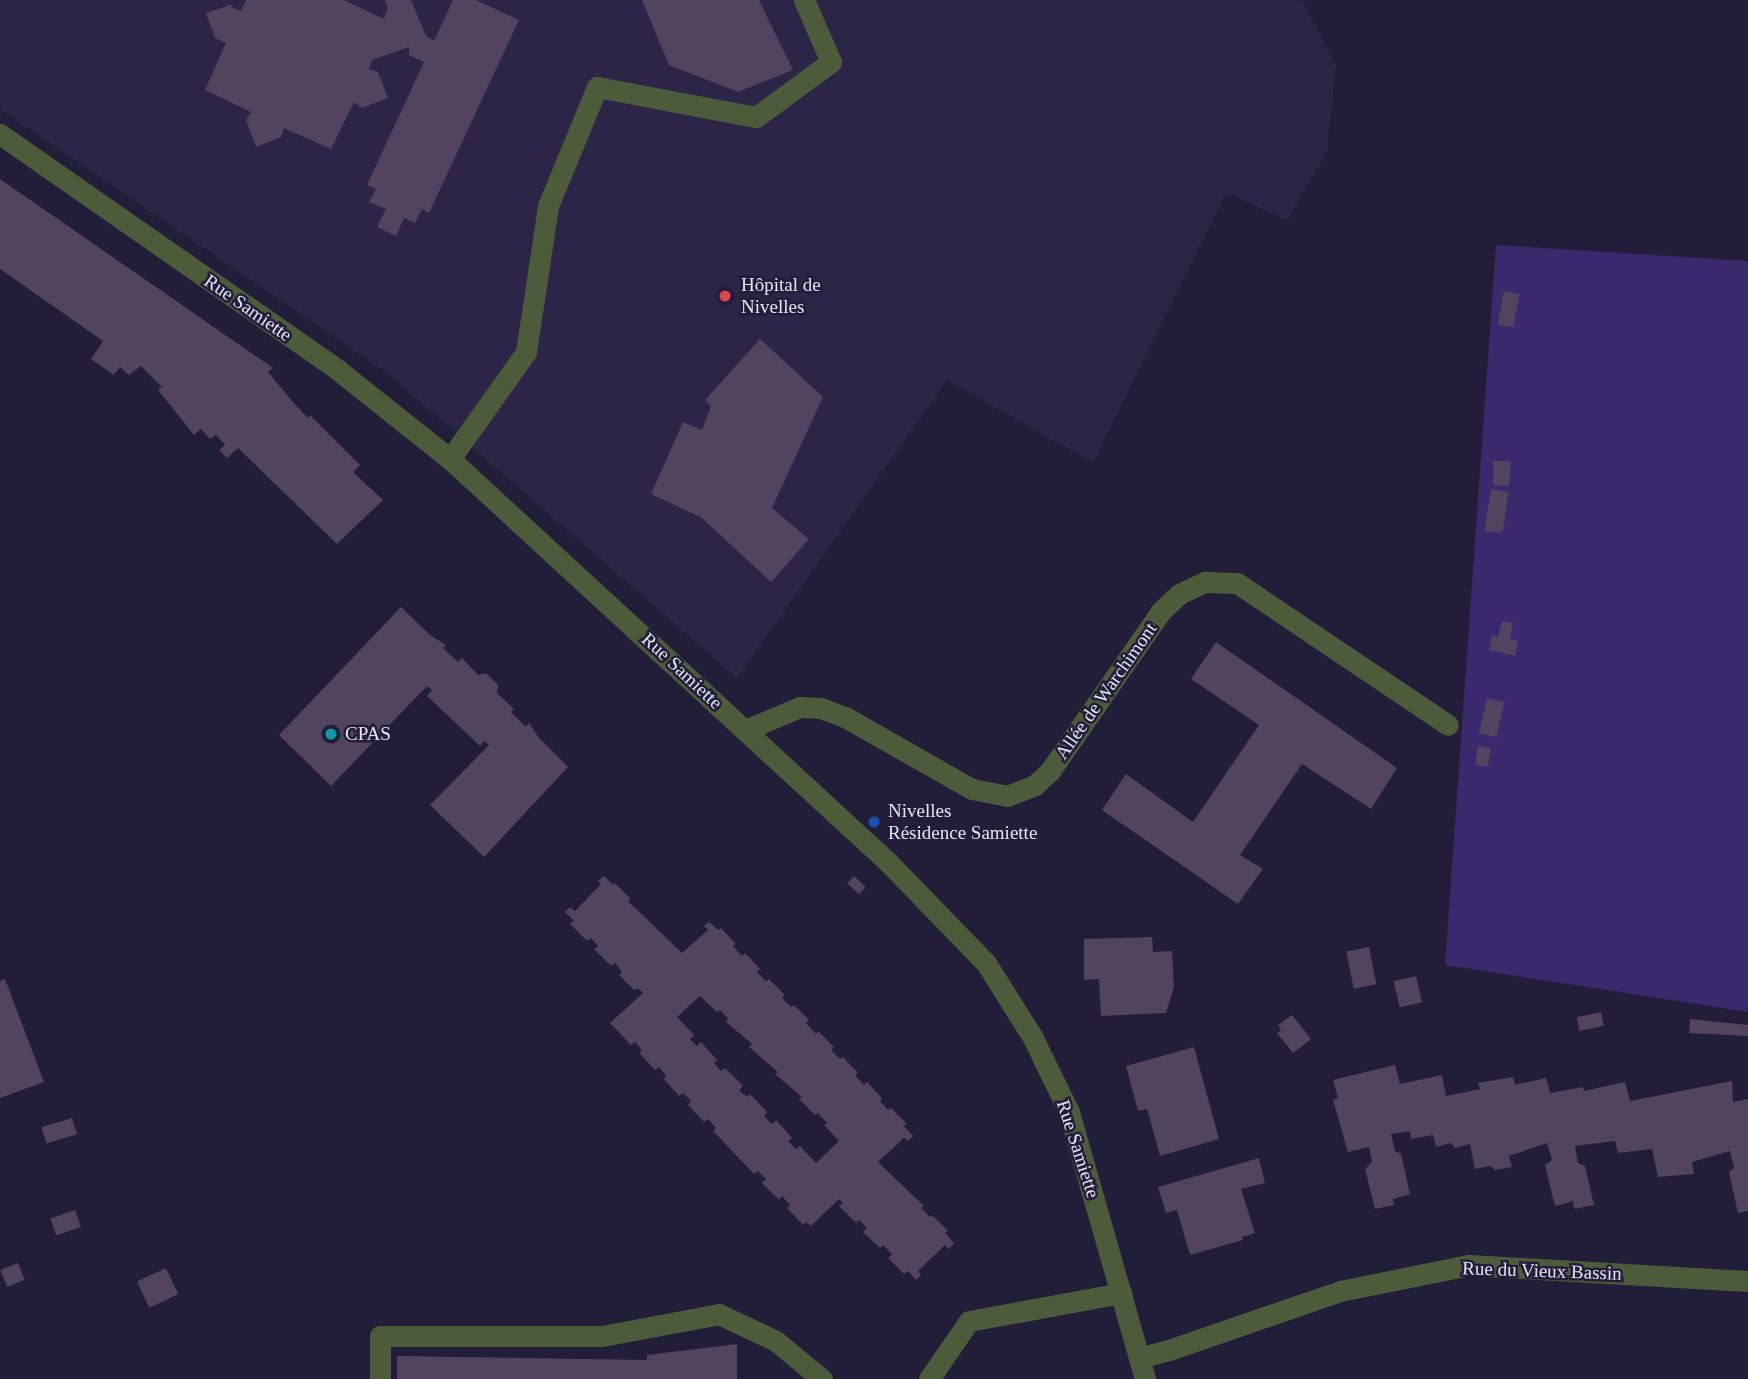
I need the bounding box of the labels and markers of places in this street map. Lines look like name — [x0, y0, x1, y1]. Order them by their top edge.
place label: Hôpital de Nivelles — [741, 274, 821, 318]
marker: Hôpital de Nivelles — [715, 286, 735, 306]
place label: CPAS — [345, 723, 391, 745]
marker: CPAS — [323, 726, 339, 742]
place label: Nivelles Résidence Samiette — [888, 800, 1037, 844]
marker: Nivelles Résidence Samiette — [866, 814, 882, 830]

